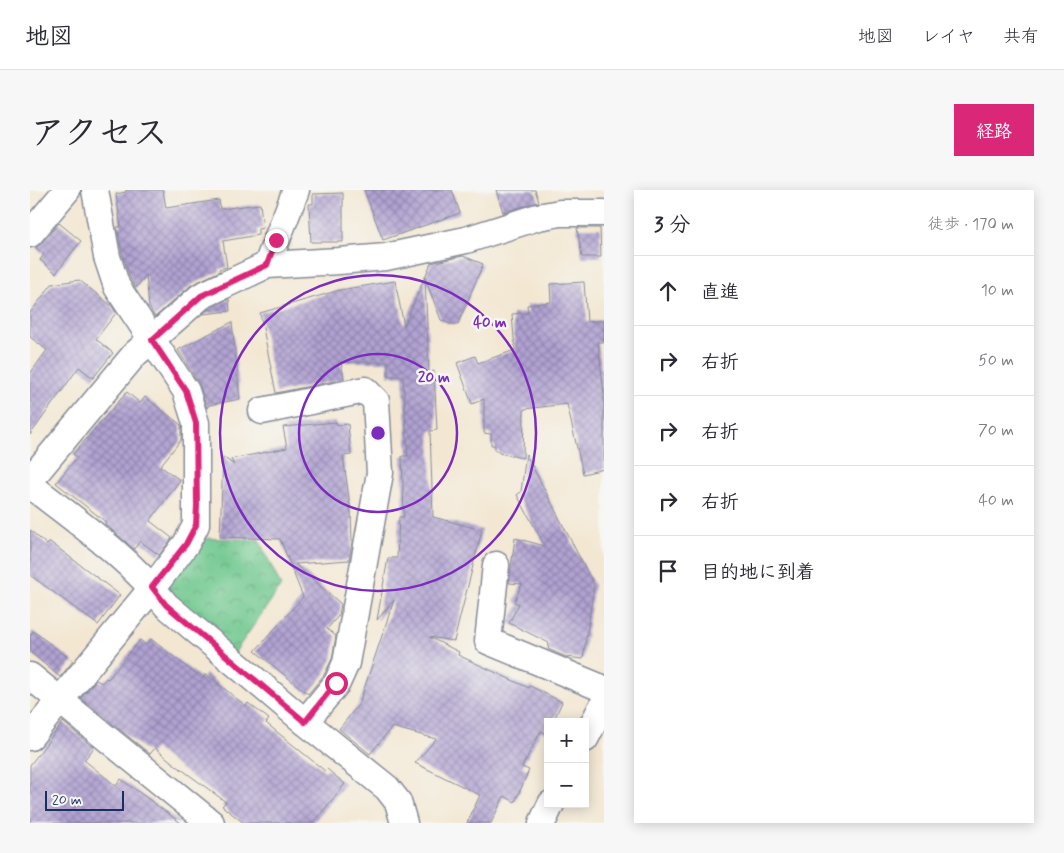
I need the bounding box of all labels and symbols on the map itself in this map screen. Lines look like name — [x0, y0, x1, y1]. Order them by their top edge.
route end — [265, 229, 288, 252]
text: 40 m — [473, 313, 507, 333]
text: 20 m — [418, 368, 450, 388]
centre of rings — [369, 424, 387, 442]
route start — [325, 672, 348, 695]
scale bar — [45, 788, 124, 811]

